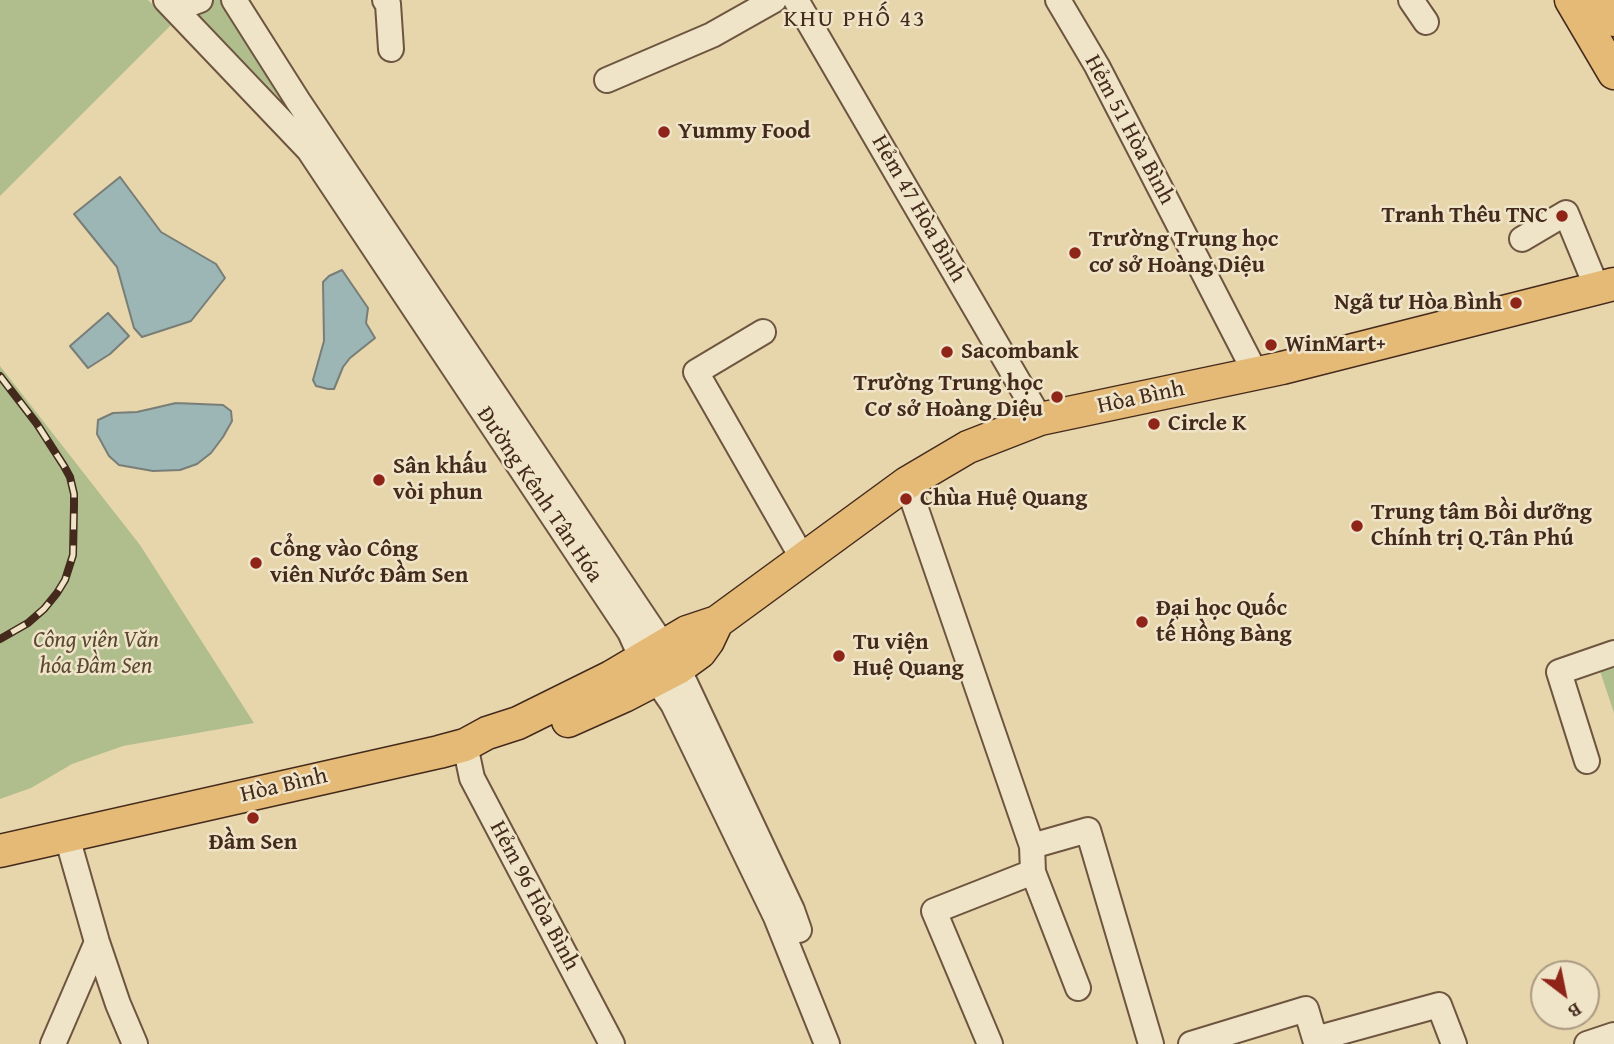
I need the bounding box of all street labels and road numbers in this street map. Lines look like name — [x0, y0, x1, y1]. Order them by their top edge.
street label: Hẻm 51 Hòa Bình — [1078, 51, 1180, 209]
street label: Hẻm 47 Hòa Bình — [865, 130, 971, 288]
street label: Hòa Bình — [1095, 375, 1187, 421]
street label: Đường Kênh Tân Hóa — [470, 402, 608, 588]
street label: Hòa Bình — [238, 763, 330, 809]
street label: Hẻm 96 Hòa Bình — [483, 817, 585, 975]

